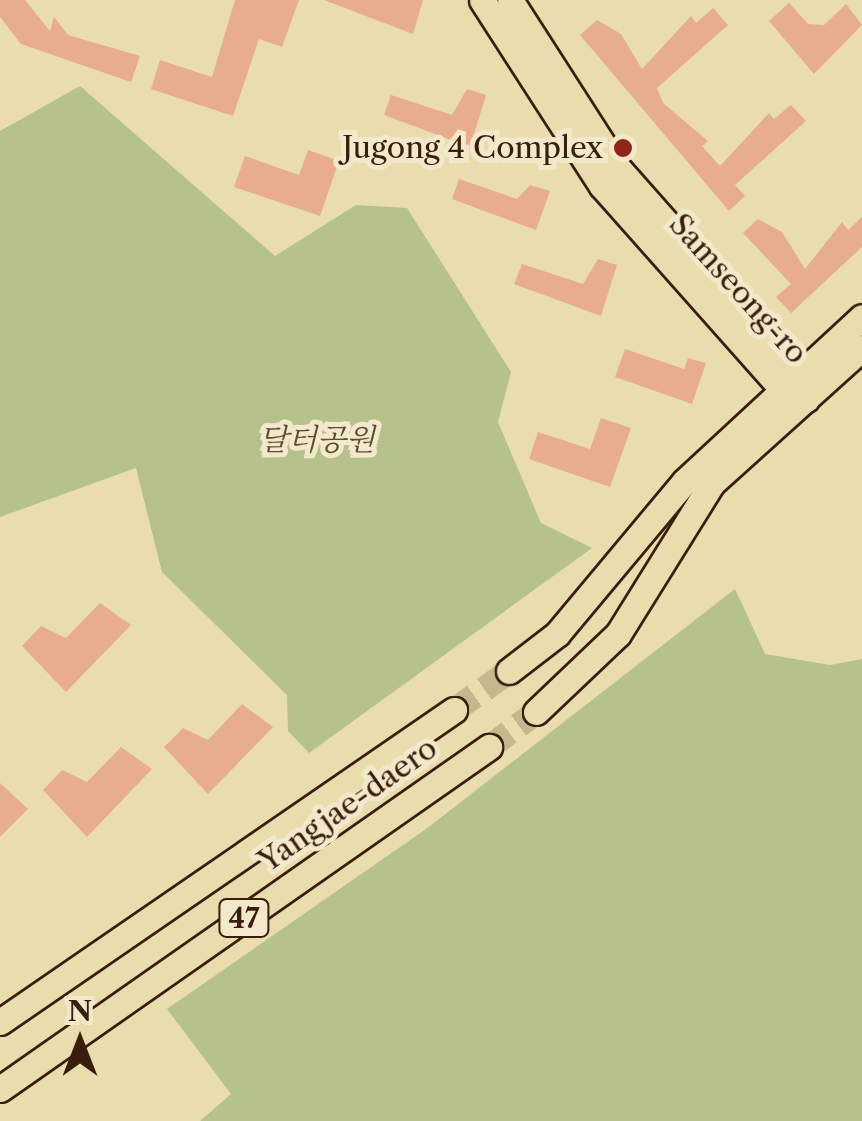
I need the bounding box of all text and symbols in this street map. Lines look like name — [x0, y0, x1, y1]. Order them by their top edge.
place label: Jugong 4 Complex — [342, 130, 603, 166]
marker: Jugong 4 Complex — [612, 137, 634, 159]
street label: Samseong-ro — [661, 207, 815, 371]
park label: 달터공원 — [259, 422, 375, 458]
street label: Yangjae-daero — [252, 730, 444, 880]
road number: 47 — [216, 895, 272, 941]
north arrow — [30, 991, 130, 1091]
text: N — [68, 994, 92, 1028]

